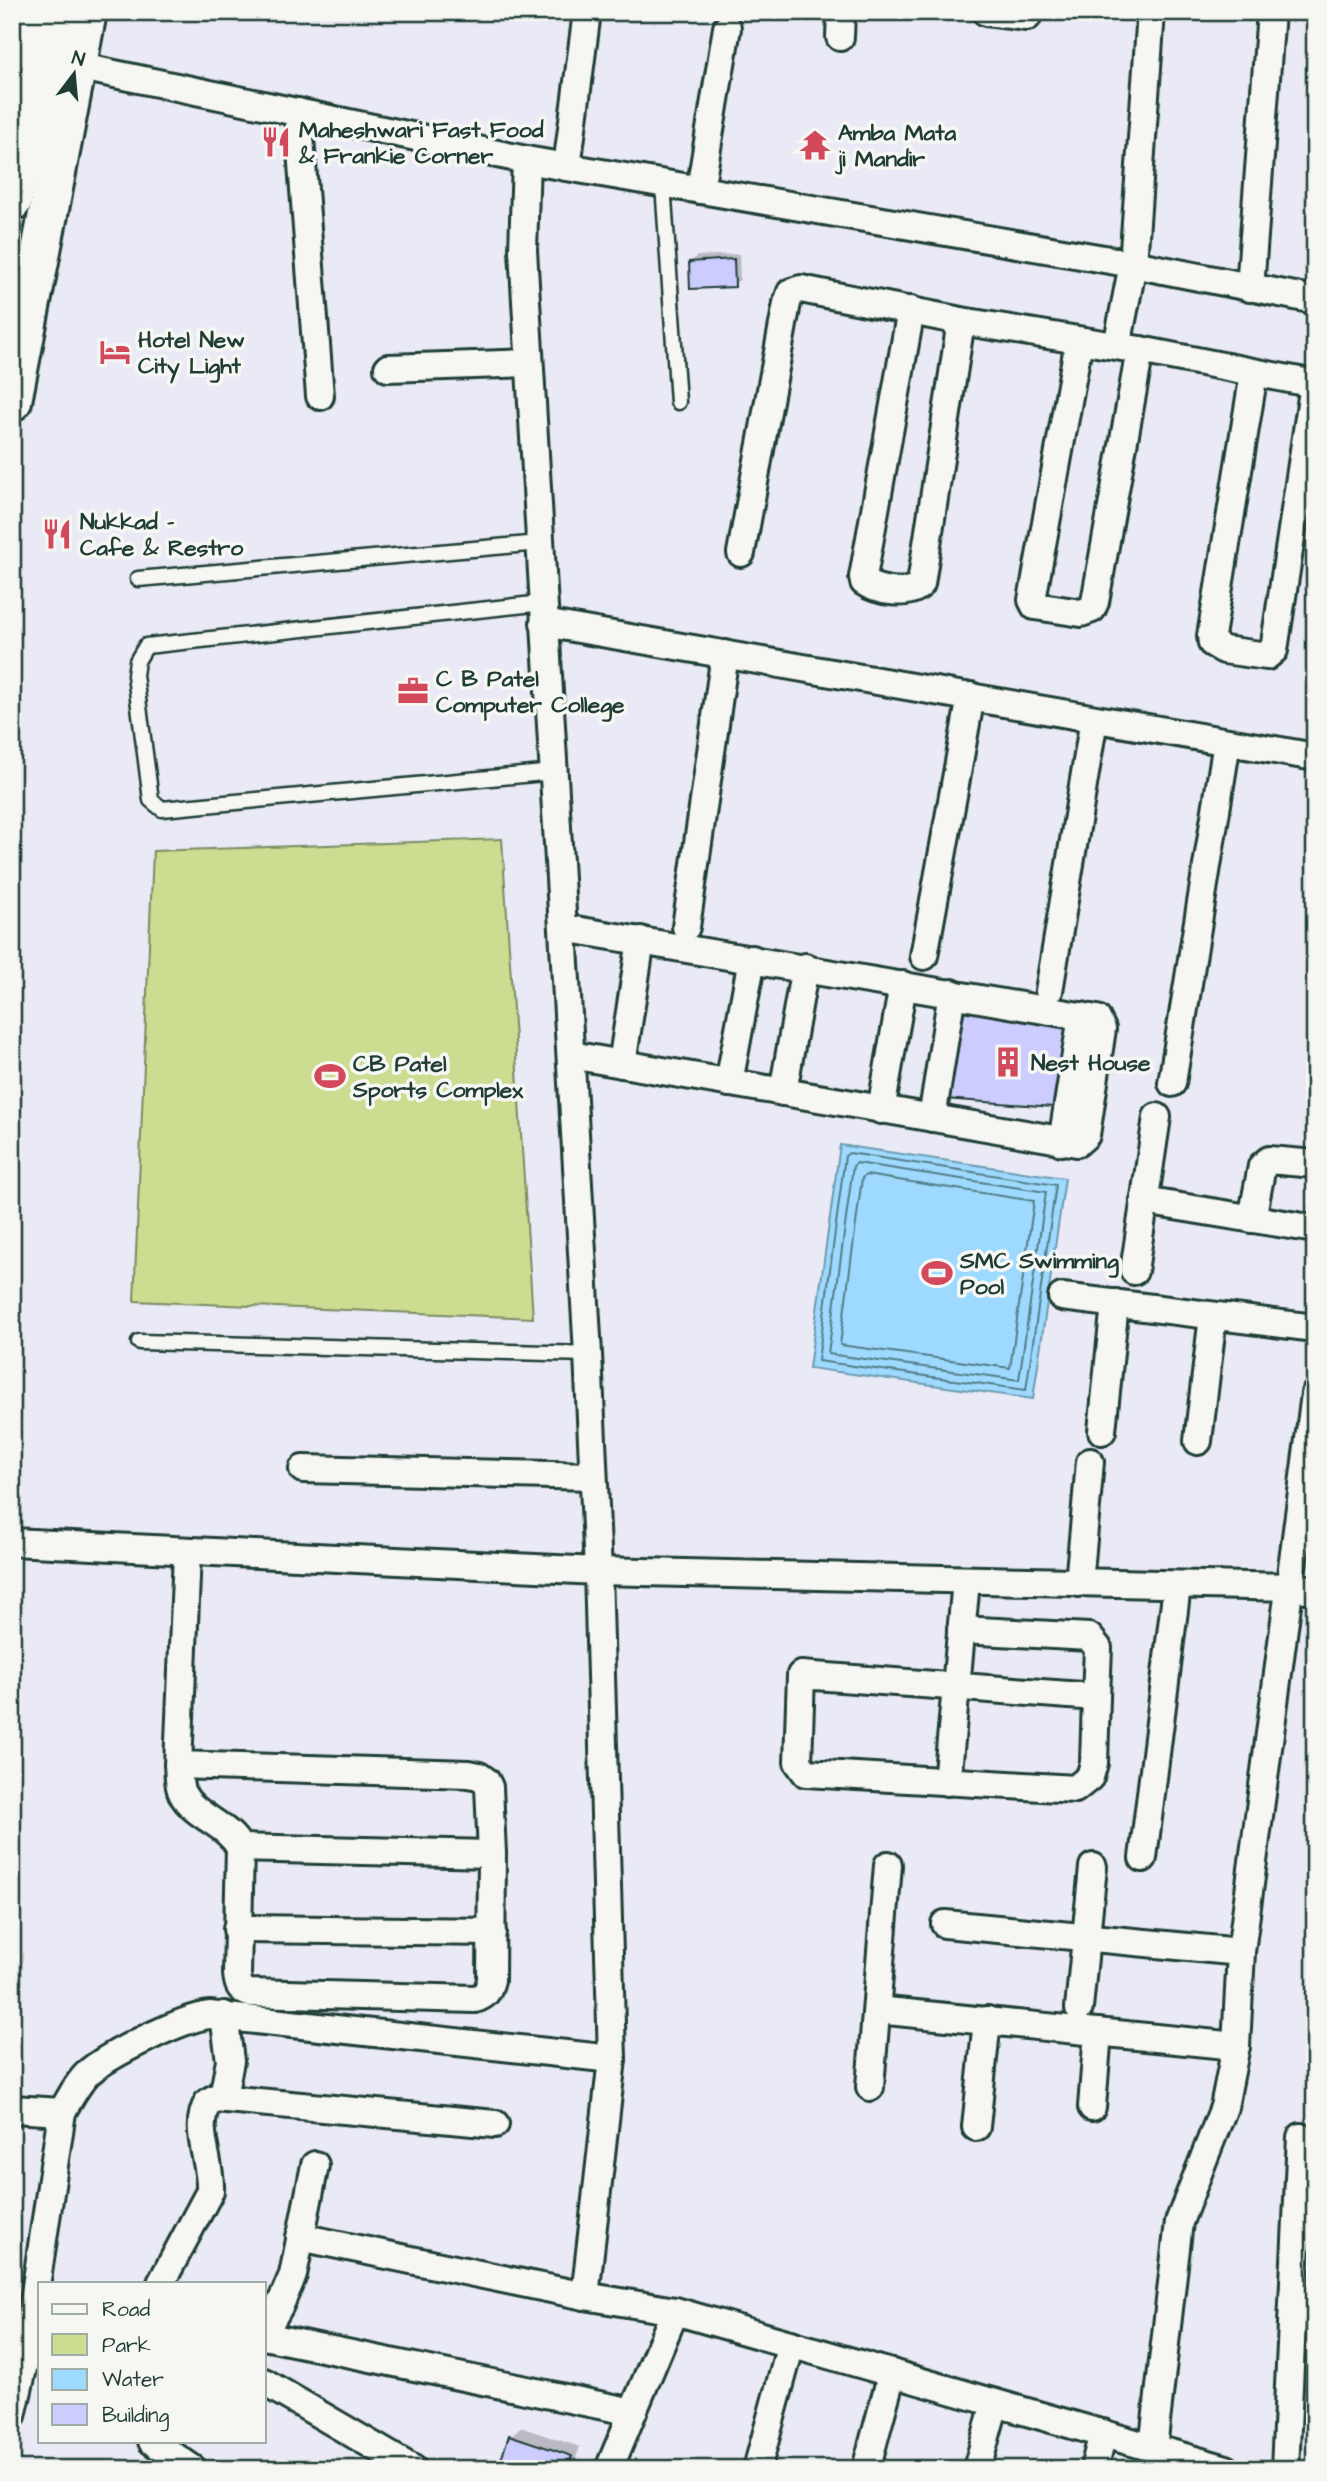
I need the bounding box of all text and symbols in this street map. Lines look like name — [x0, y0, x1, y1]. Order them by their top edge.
north arrow — [38, 38, 108, 108]
text: N — [69, 44, 88, 74]
place label: Maheshwari Fast Food & Frankie Corner — [298, 114, 544, 172]
place label: Amba Mata ji Mandir — [835, 117, 956, 175]
restaurant icon: Maheshwari Fast Food & Frankie Corner — [259, 125, 293, 159]
temple icon: Amba Mata ji Mandir — [798, 128, 832, 162]
place label: Hotel New City Light — [138, 324, 245, 384]
hotel icon: Hotel New City Light — [98, 335, 132, 369]
place label: Nukkad - Cafe & Restro — [80, 506, 243, 564]
restaurant icon: Nukkad - Cafe & Restro — [40, 517, 74, 551]
place label: C B Patel Computer College — [436, 663, 625, 722]
office icon: C B Patel Computer College — [396, 674, 430, 708]
building icon: Nest House — [991, 1045, 1025, 1079]
place label: Nest House — [1031, 1047, 1151, 1079]
place label: CB Patel Sports Complex — [352, 1048, 524, 1106]
sports icon: CB Patel Sports Complex — [313, 1059, 347, 1093]
place label: SMC Swimming Pool — [959, 1245, 1119, 1303]
sports icon: SMC Swimming Pool — [920, 1256, 954, 1290]
legend — [38, 2282, 266, 2442]
text: Road — [102, 2295, 150, 2324]
text: Park — [102, 2331, 151, 2360]
text: Water — [102, 2365, 164, 2394]
text: Building — [102, 2401, 170, 2432]

